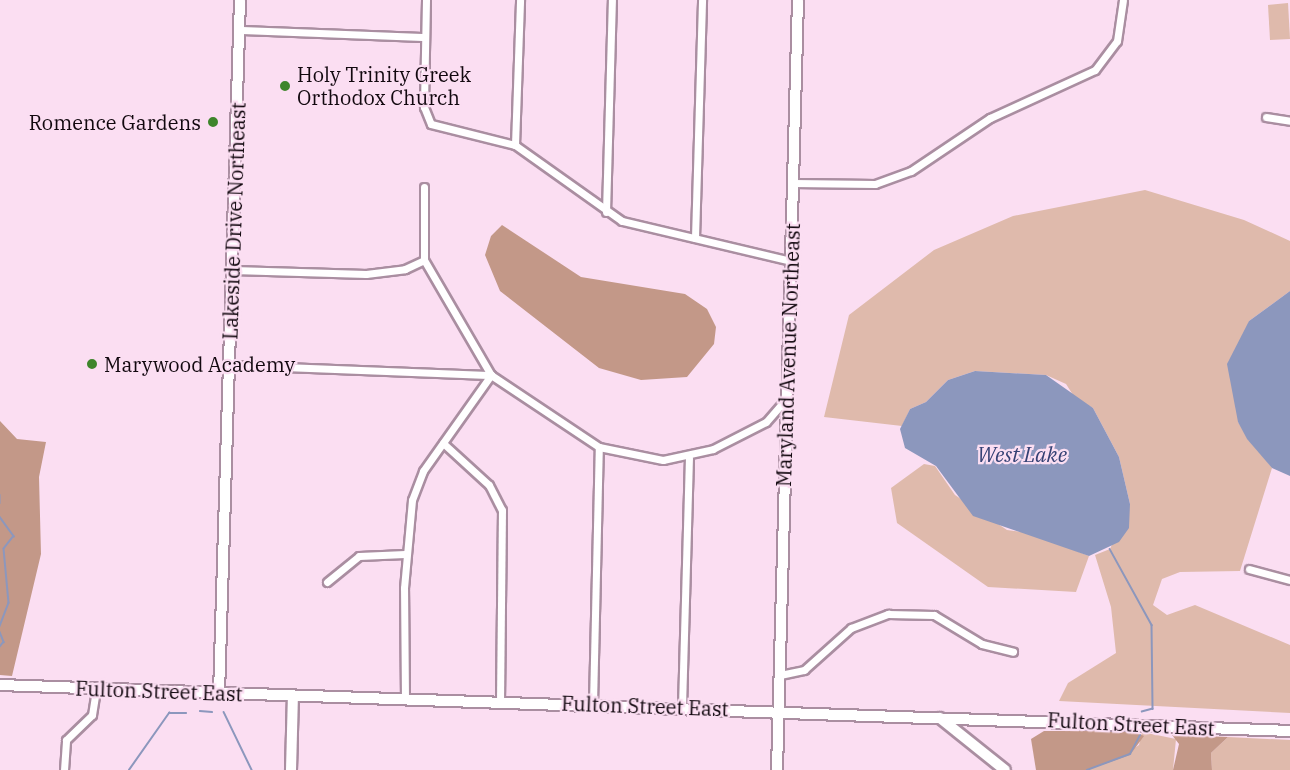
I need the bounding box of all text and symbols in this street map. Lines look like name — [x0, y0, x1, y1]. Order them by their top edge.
place label: Holy Trinity Greek Orthodox Church — [297, 62, 471, 109]
marker: Holy Trinity Greek Orthodox Church — [278, 79, 292, 93]
street label: Lakeside Drive Northeast — [218, 102, 250, 340]
place label: Romence Gardens — [29, 110, 201, 134]
marker: Romence Gardens — [206, 115, 220, 129]
street label: Maryland Avenue Northeast — [771, 223, 805, 487]
place label: Marywood Academy — [104, 352, 295, 376]
marker: Marywood Academy — [85, 357, 99, 371]
water label: West Lake — [977, 441, 1067, 467]
street label: Fulton Street East — [75, 676, 243, 706]
street label: Fulton Street East — [561, 691, 729, 721]
street label: Fulton Street East — [1047, 708, 1215, 740]

